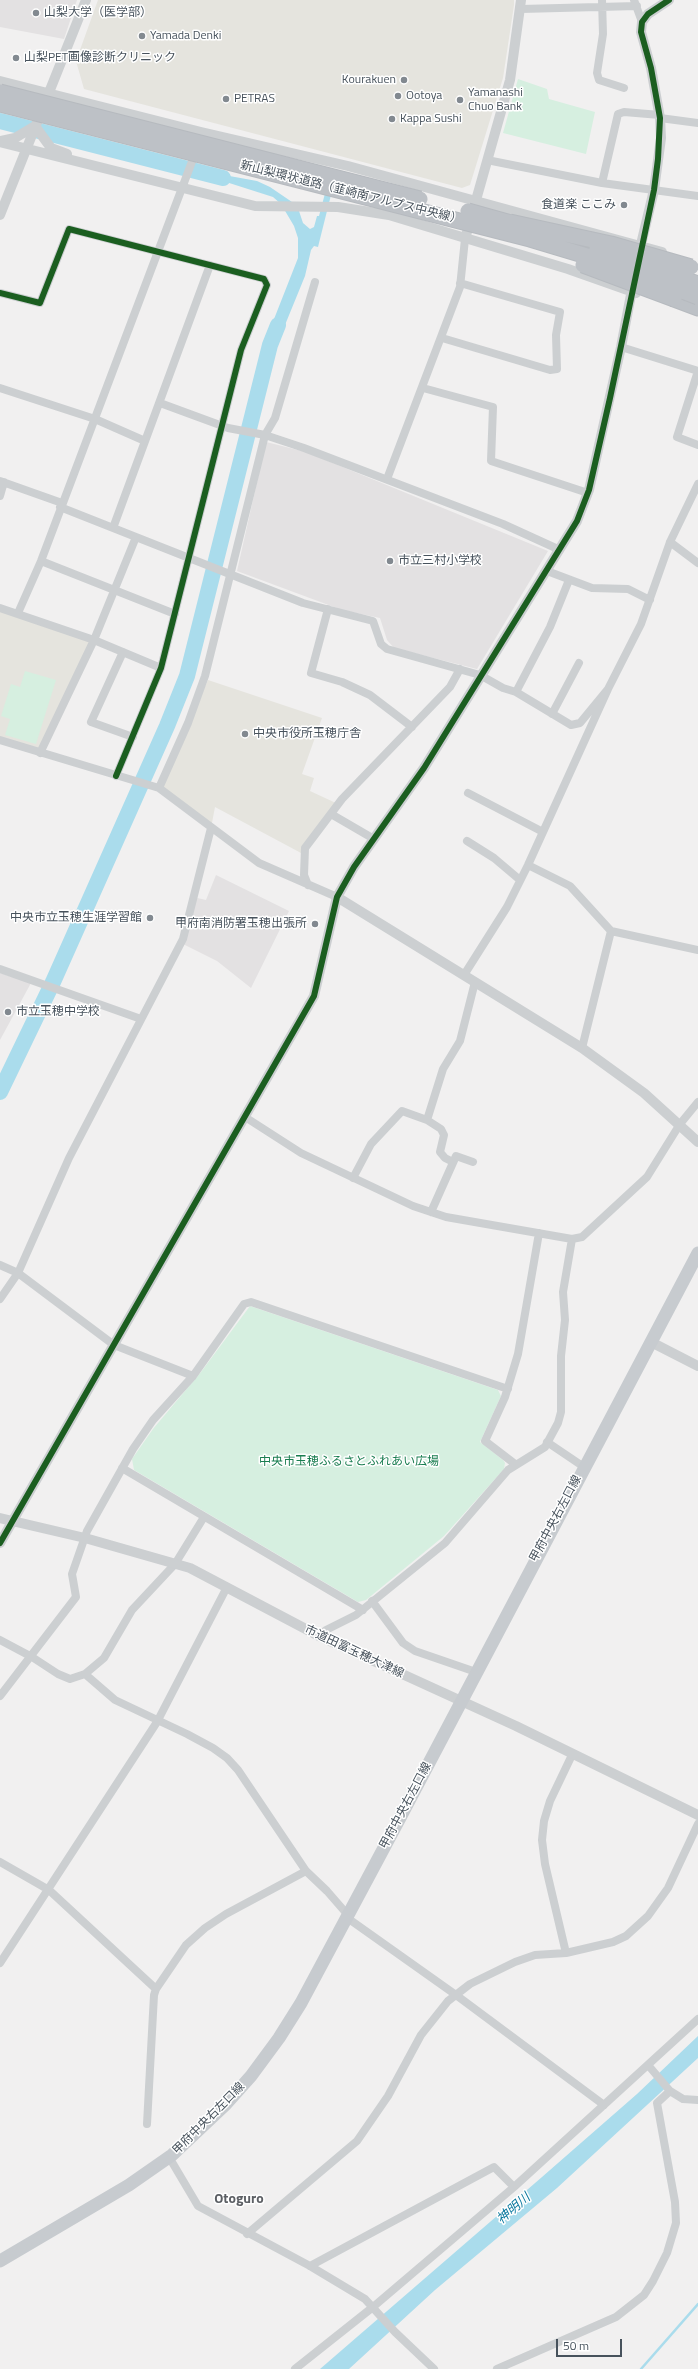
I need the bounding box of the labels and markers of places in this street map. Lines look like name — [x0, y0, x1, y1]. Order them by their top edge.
place label: 山梨大学（医学部） — [44, 6, 152, 20]
marker: 山梨大学（医学部） — [31, 8, 41, 18]
place label: Yamada Denki — [150, 29, 221, 43]
marker: Yamada Denki — [137, 31, 147, 41]
place label: 山梨PET画像診断クリニック — [24, 51, 176, 65]
marker: 山梨PET画像診断クリニック — [11, 53, 21, 63]
place label: Kourakuen — [342, 73, 396, 87]
marker: Kourakuen — [399, 75, 409, 85]
place label: Yamanashi Chuo Bank — [468, 86, 523, 114]
place label: Ootoya — [406, 89, 442, 103]
marker: Ootoya — [393, 91, 403, 101]
place label: PETRAS — [234, 92, 275, 106]
marker: PETRAS — [221, 94, 231, 104]
marker: Yamanashi Chuo Bank — [455, 95, 465, 105]
place label: Kappa Sushi — [400, 112, 462, 126]
marker: Kappa Sushi — [387, 114, 397, 124]
place label: 食道楽 ここみ — [541, 198, 616, 212]
marker: 食道楽 ここみ — [619, 200, 629, 210]
place label: 市立三村小学校 — [398, 554, 482, 568]
marker: 市立三村小学校 — [385, 556, 395, 566]
place label: 中央市役所玉穂庁舎 — [253, 727, 361, 741]
marker: 中央市役所玉穂庁舎 — [240, 729, 250, 739]
place label: 中央市立玉穂生涯学習館 — [10, 911, 142, 925]
marker: 中央市立玉穂生涯学習館 — [145, 913, 155, 923]
place label: 甲府南消防署玉穂出張所 — [175, 917, 307, 931]
marker: 甲府南消防署玉穂出張所 — [310, 919, 320, 929]
place label: 市立玉穂中学校 — [16, 1005, 100, 1019]
marker: 市立玉穂中学校 — [3, 1007, 13, 1017]

